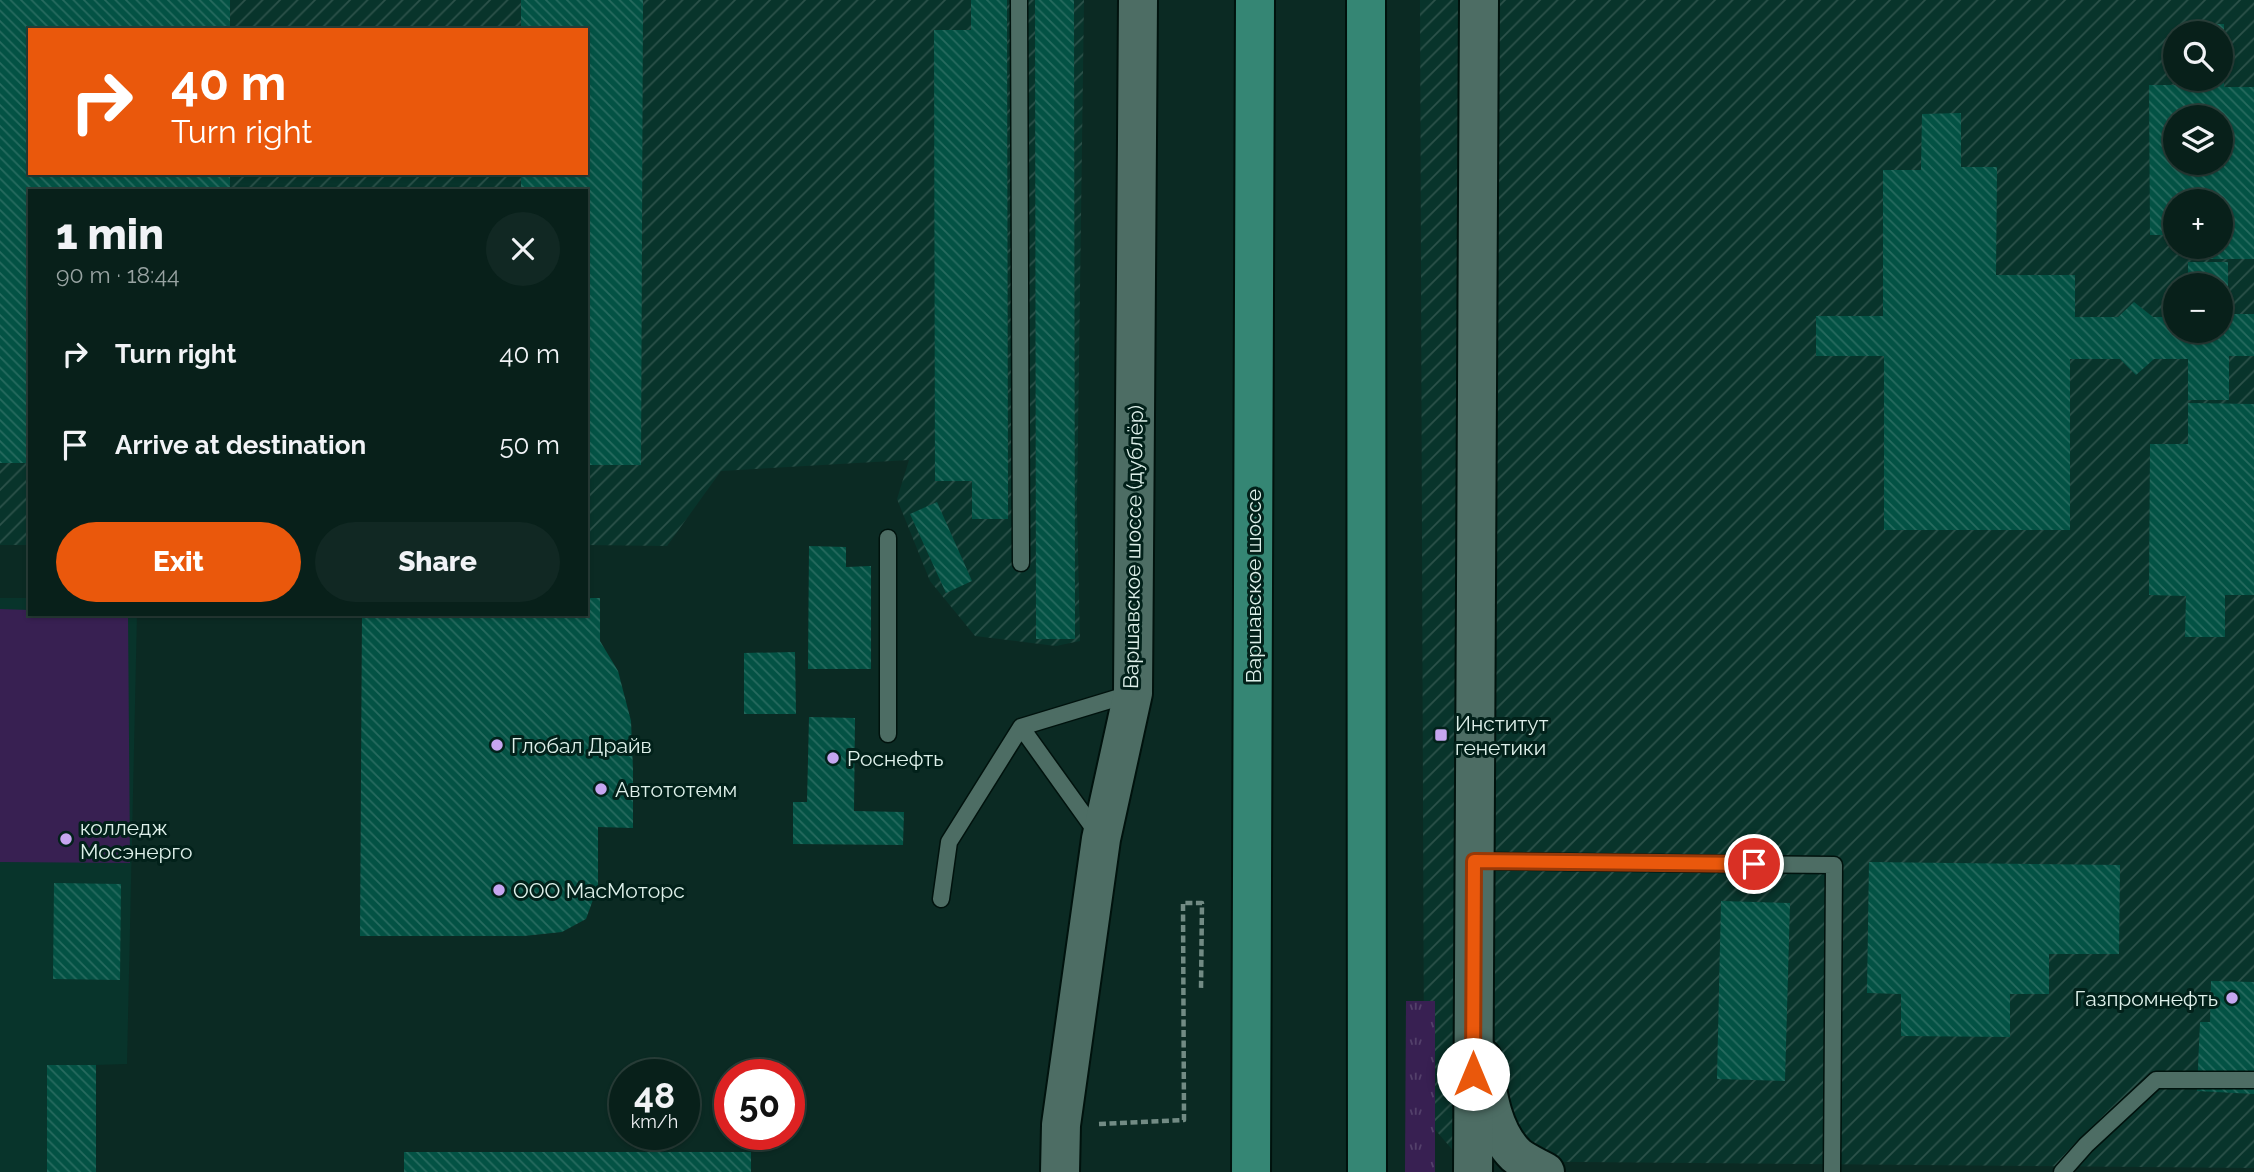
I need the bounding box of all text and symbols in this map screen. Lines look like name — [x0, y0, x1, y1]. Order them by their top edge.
map controls — [2163, 21, 2233, 343]
button: search — [2163, 21, 2233, 91]
text: 40 m — [171, 54, 286, 111]
icon: right — [56, 56, 147, 147]
button: layers — [2163, 105, 2233, 175]
text: Turn right — [171, 113, 312, 150]
button: + — [2163, 189, 2233, 259]
text: 1 min — [56, 210, 164, 259]
button: close — [486, 212, 560, 286]
text: 90 m · 18:44 — [56, 261, 180, 288]
button: − — [2163, 273, 2233, 343]
icon: right — [56, 335, 94, 373]
text: Turn right — [115, 339, 236, 369]
text: 40 m — [499, 339, 560, 369]
street label: Варшавское шоссе (дублёр) — [1118, 405, 1148, 689]
icon: arrive — [56, 426, 94, 464]
text: Arrive at destination — [115, 430, 366, 460]
text: 50 m — [499, 430, 560, 460]
street label: Варшавское шоссе — [1241, 489, 1266, 683]
button: Exit — [56, 522, 301, 602]
button: Share — [315, 522, 560, 602]
place label: Институт генетики — [1455, 711, 1549, 760]
marker: Институт генетики — [1433, 727, 1449, 743]
place label: Глобал Драйв — [511, 733, 652, 758]
marker: Глобал Драйв — [489, 737, 505, 753]
place label: Роснефть — [847, 746, 944, 771]
marker: Роснефть — [825, 750, 841, 766]
place label: Автототемм — [615, 777, 737, 802]
marker: Автототемм — [593, 781, 609, 797]
place label: колледж Мосэнерго — [80, 815, 193, 864]
marker: колледж Мосэнерго — [58, 831, 74, 847]
pin — [1724, 834, 1784, 894]
icon: arrive — [1735, 845, 1773, 883]
place label: ООО МасМоторс — [513, 878, 685, 903]
marker: ООО МасМоторс — [491, 882, 507, 898]
place label: Газпромнефть — [2074, 986, 2218, 1011]
marker: Газпромнефть — [2224, 990, 2240, 1006]
position arrow — [1436, 1037, 1510, 1111]
speed limit sign: 50 — [714, 1059, 805, 1150]
text: 48 — [634, 1075, 675, 1116]
text: km/h — [631, 1111, 678, 1132]

